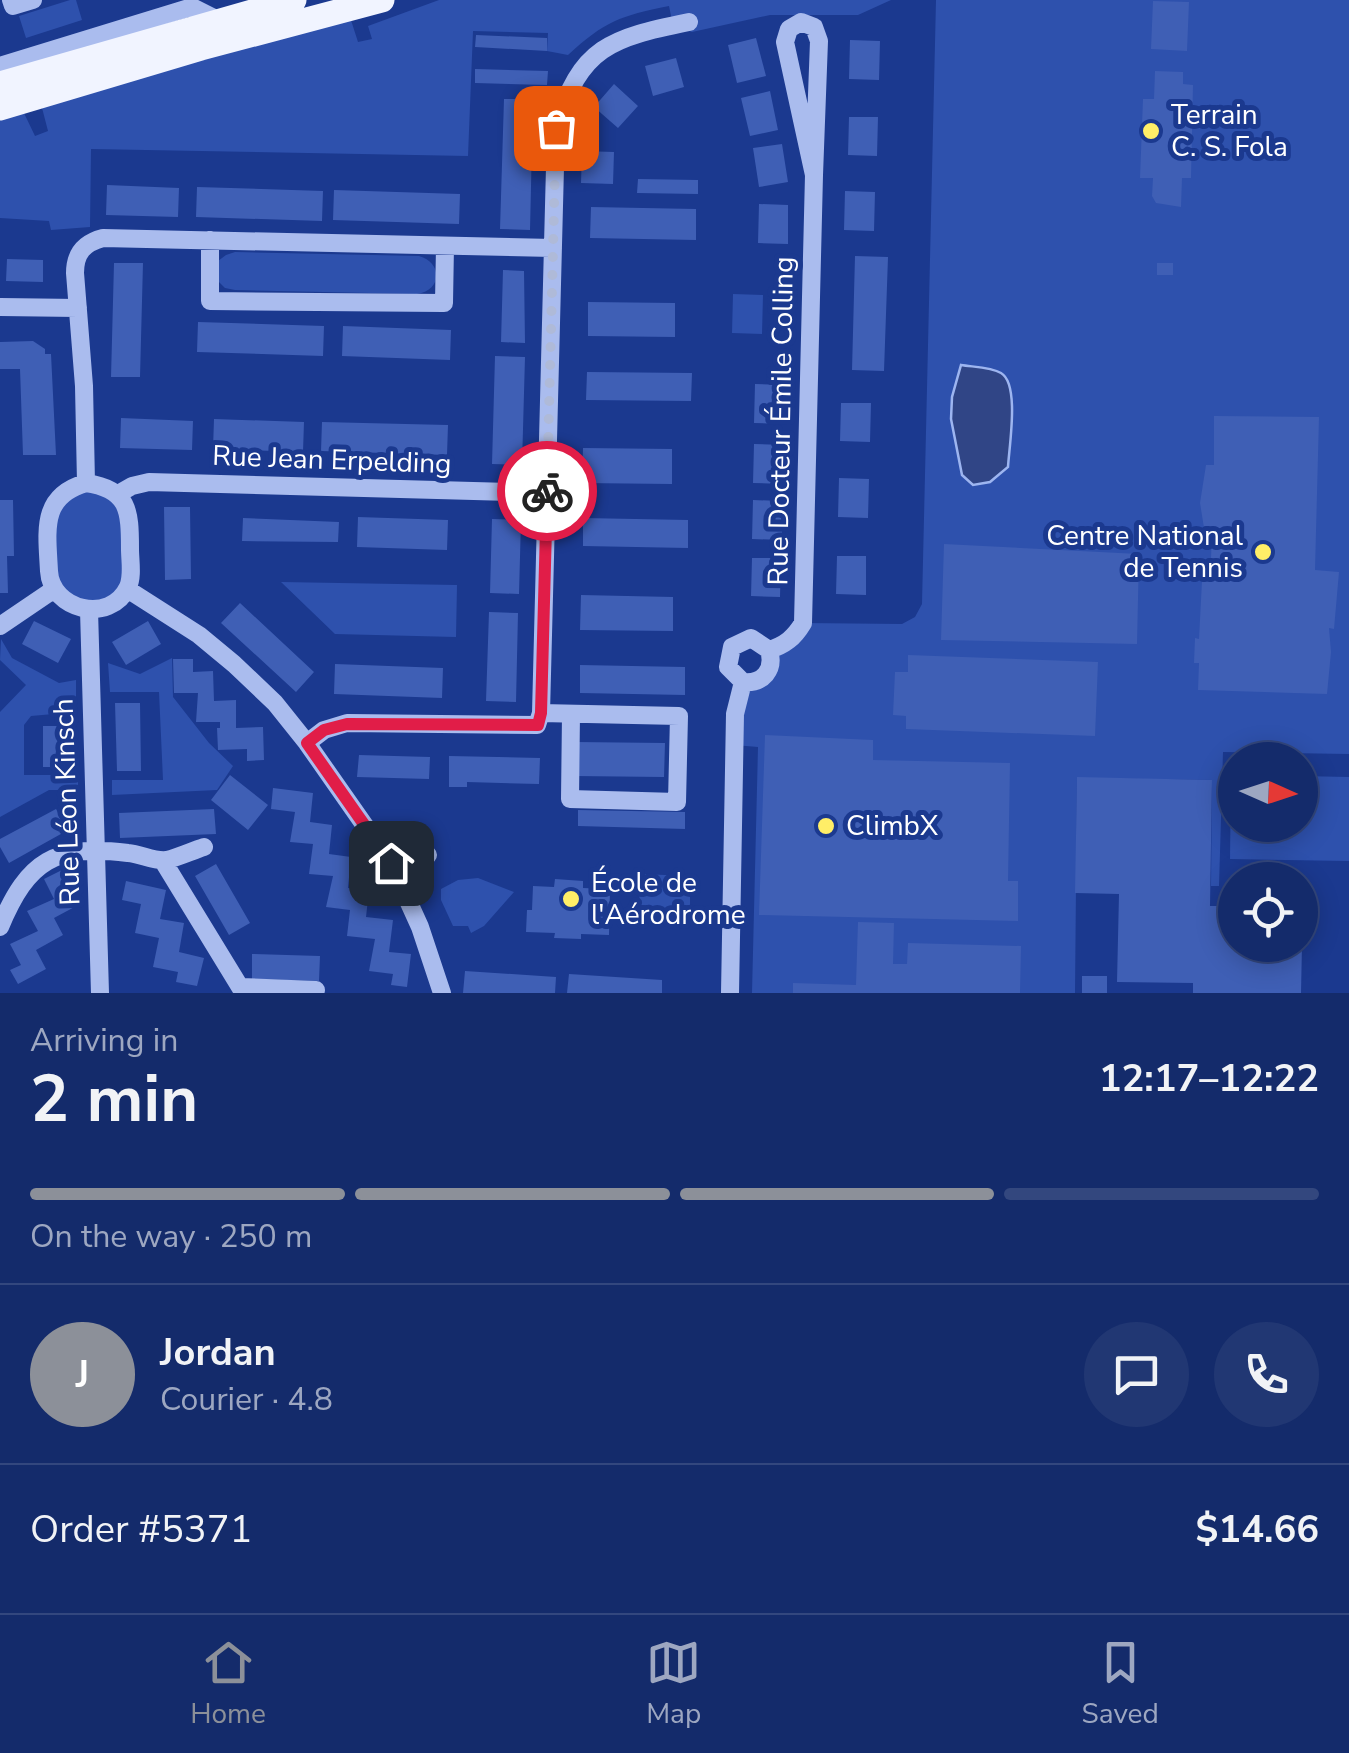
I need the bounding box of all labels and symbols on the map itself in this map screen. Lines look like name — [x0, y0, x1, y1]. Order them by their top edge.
pin — [514, 86, 599, 171]
place label: Terrain C. S. Fola — [1171, 96, 1288, 166]
marker: Terrain C. S. Fola — [1140, 120, 1162, 142]
street label: Rue Docteur Émile Colling — [759, 256, 803, 586]
street label: Rue Jean Erpelding — [212, 437, 452, 483]
courier — [497, 441, 597, 541]
place label: Centre National de Tennis — [1046, 517, 1244, 587]
marker: Centre National de Tennis — [1252, 541, 1274, 563]
street label: Rue Léon Kinsch — [44, 698, 90, 906]
north arrow — [1218, 742, 1318, 842]
place label: ClimbX — [846, 807, 938, 845]
marker: ClimbX — [815, 815, 837, 837]
pin — [349, 821, 434, 906]
place label: École de l'Aérodrome — [591, 864, 746, 934]
marker: École de l'Aérodrome — [560, 888, 582, 910]

